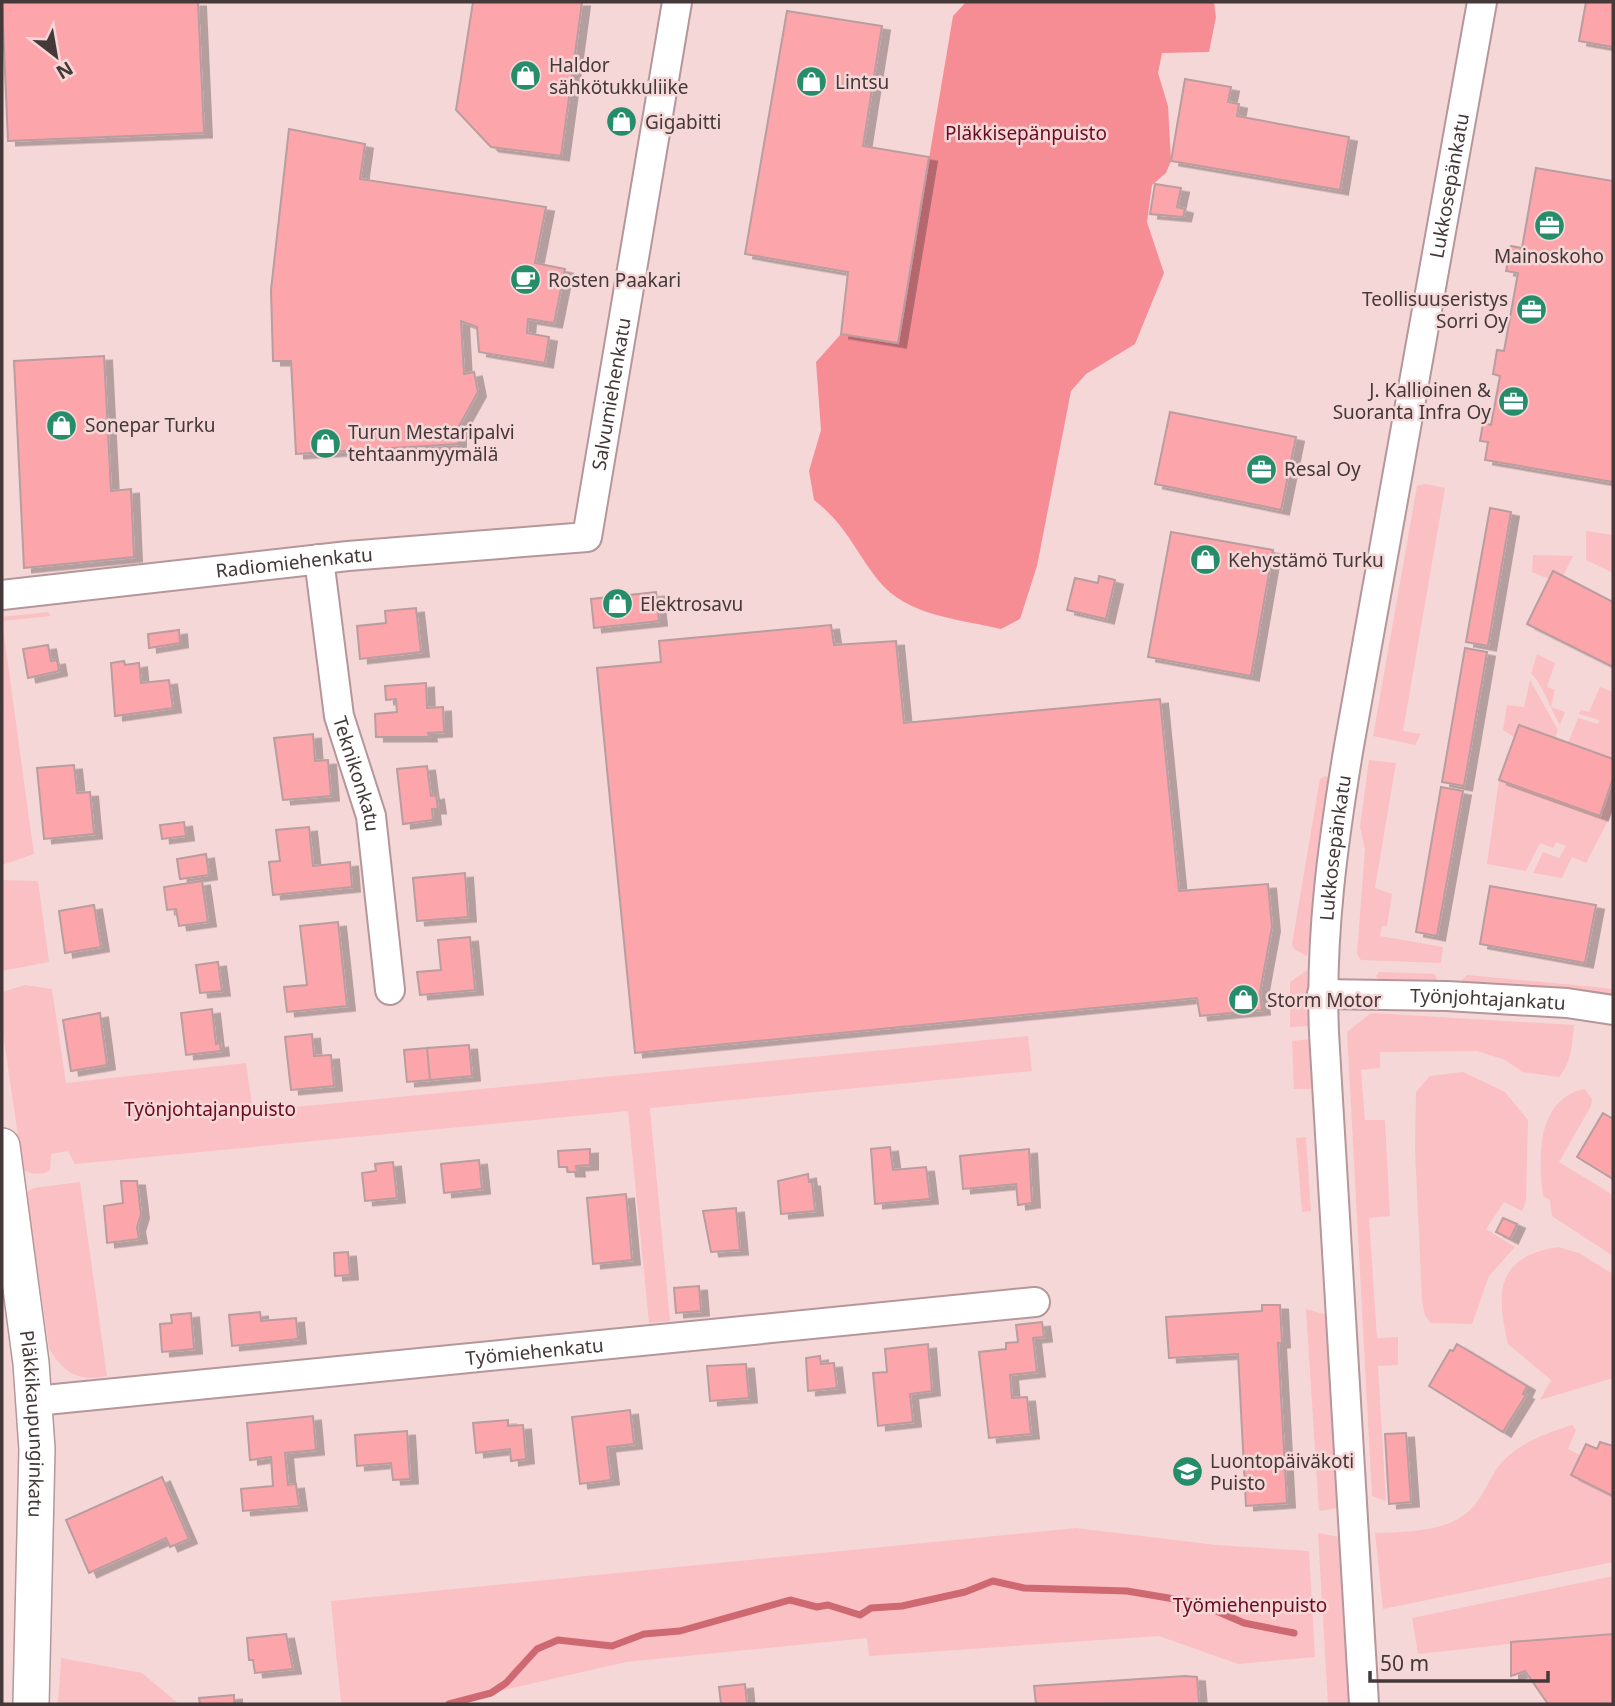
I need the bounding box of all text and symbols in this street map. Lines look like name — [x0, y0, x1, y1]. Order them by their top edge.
north arrow — [21, 21, 91, 91]
place label: Haldor sähkötukkuliike — [549, 52, 688, 100]
text: N — [51, 55, 78, 86]
shop icon: Haldor sähkötukkuliike — [509, 59, 543, 93]
shop icon: Lintsu — [795, 65, 829, 99]
place label: Lintsu — [835, 69, 889, 95]
shop icon: Gigabitti — [605, 105, 639, 139]
place label: Gigabitti — [645, 109, 721, 135]
street label: Lukkosepänkatu — [1423, 111, 1475, 260]
park label: Pläkkisepänpuisto — [945, 120, 1107, 146]
office icon: Mainoskoho — [1532, 208, 1566, 242]
place label: Mainoskoho — [1494, 243, 1604, 269]
cafe icon: Rosten Paakari — [508, 263, 542, 297]
place label: Rosten Paakari — [548, 267, 681, 293]
place label: Teollisuuseristys Sorri Oy — [1362, 286, 1508, 334]
office icon: Teollisuuseristys Sorri Oy — [1514, 293, 1548, 327]
street label: Salvumiehenkatu — [585, 316, 637, 472]
place label: J. Kallioinen & Suoranta Infra Oy — [1333, 377, 1491, 425]
office icon: J. Kallioinen & Suoranta Infra Oy — [1497, 384, 1531, 418]
shop icon: Sonepar Turku — [45, 408, 79, 442]
place label: Sonepar Turku — [85, 412, 216, 438]
place label: Turun Mestaripalvi tehtaanmyymälä — [348, 419, 515, 467]
shop icon: Turun Mestaripalvi tehtaanmyymälä — [308, 426, 342, 460]
office icon: Resal Oy — [1244, 452, 1278, 486]
place label: Resal Oy — [1284, 456, 1361, 482]
street label: Radiomiehenkatu — [214, 541, 374, 584]
shop icon: Kehystämö Turku — [1188, 543, 1222, 577]
place label: Kehystämö Turku — [1228, 547, 1384, 573]
shop icon: Elektrosavu — [600, 587, 634, 621]
place label: Elektrosavu — [640, 591, 743, 617]
street label: Teknikonkatu — [327, 713, 386, 833]
street label: Lukkosepänkatu — [1313, 773, 1357, 922]
street label: Työnjohtajankatu — [1410, 982, 1566, 1016]
shop icon: Storm Motor — [1227, 983, 1261, 1017]
place label: Storm Motor — [1267, 987, 1381, 1013]
park label: Työnjohtajanpuisto — [124, 1096, 296, 1122]
street label: Pläkkikaupunginkatu — [14, 1329, 50, 1518]
street label: Työmiehenkatu — [464, 1332, 605, 1371]
place label: Luontopäiväkoti Puisto — [1210, 1448, 1354, 1496]
school or university icon: Luontopäiväkoti Puisto — [1170, 1455, 1204, 1489]
park label: Työmiehenpuisto — [1173, 1592, 1327, 1618]
scale bar — [1370, 1640, 1548, 1684]
text: 50 m — [1380, 1649, 1429, 1677]

